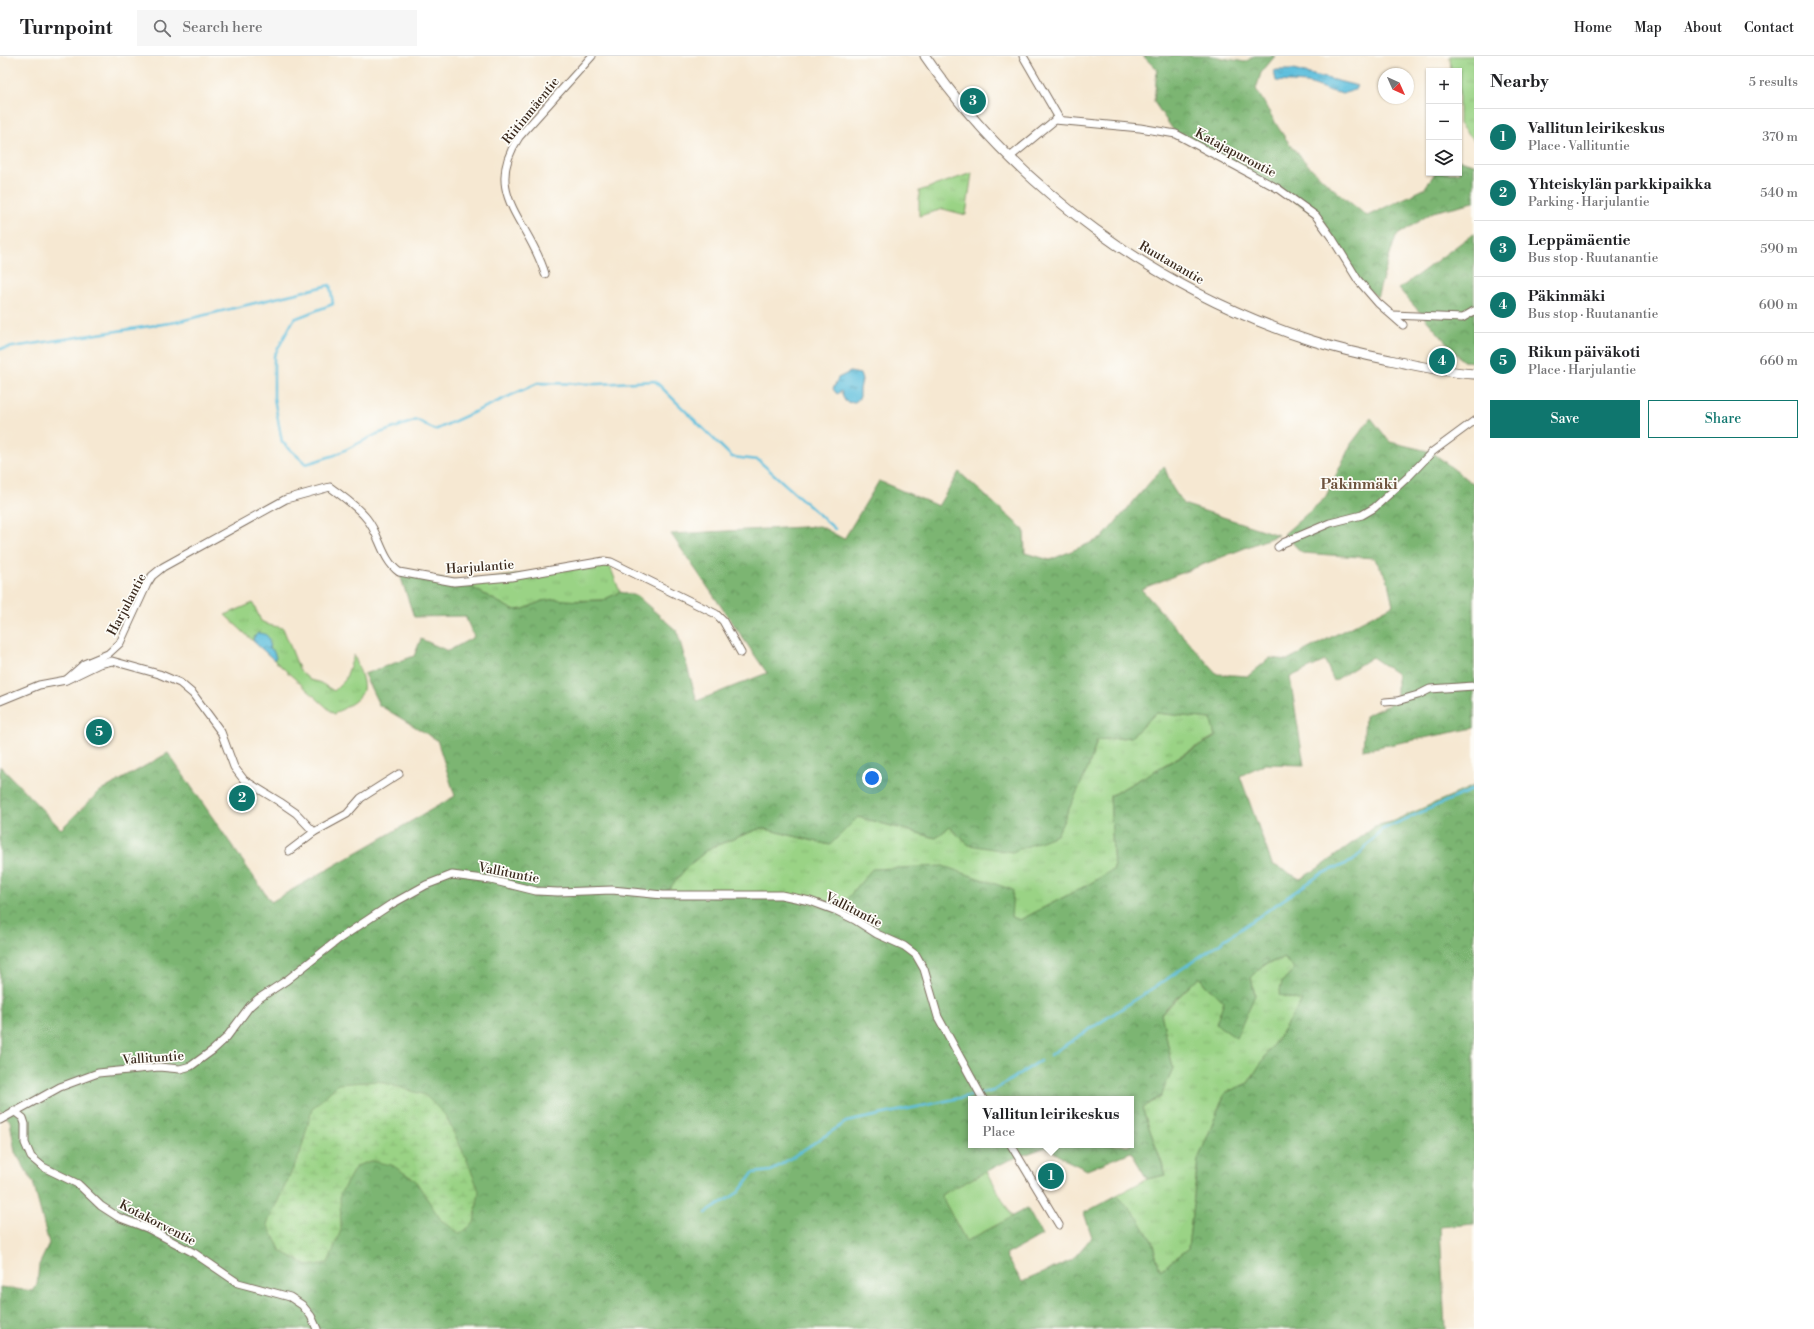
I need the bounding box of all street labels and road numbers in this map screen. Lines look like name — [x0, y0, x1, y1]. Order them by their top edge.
street label: Riitinmäentie — [499, 73, 563, 147]
street label: Katajapurontie — [1192, 125, 1279, 181]
street label: Ruutanantie — [1136, 238, 1207, 288]
street label: Harjulantie — [445, 557, 515, 577]
street label: Harjulantie — [104, 570, 150, 638]
street label: Vallituntie — [476, 859, 541, 887]
street label: Vallituntie — [821, 888, 885, 931]
street label: Vallituntie — [121, 1048, 185, 1068]
street label: Kotakorventie — [116, 1197, 199, 1249]

